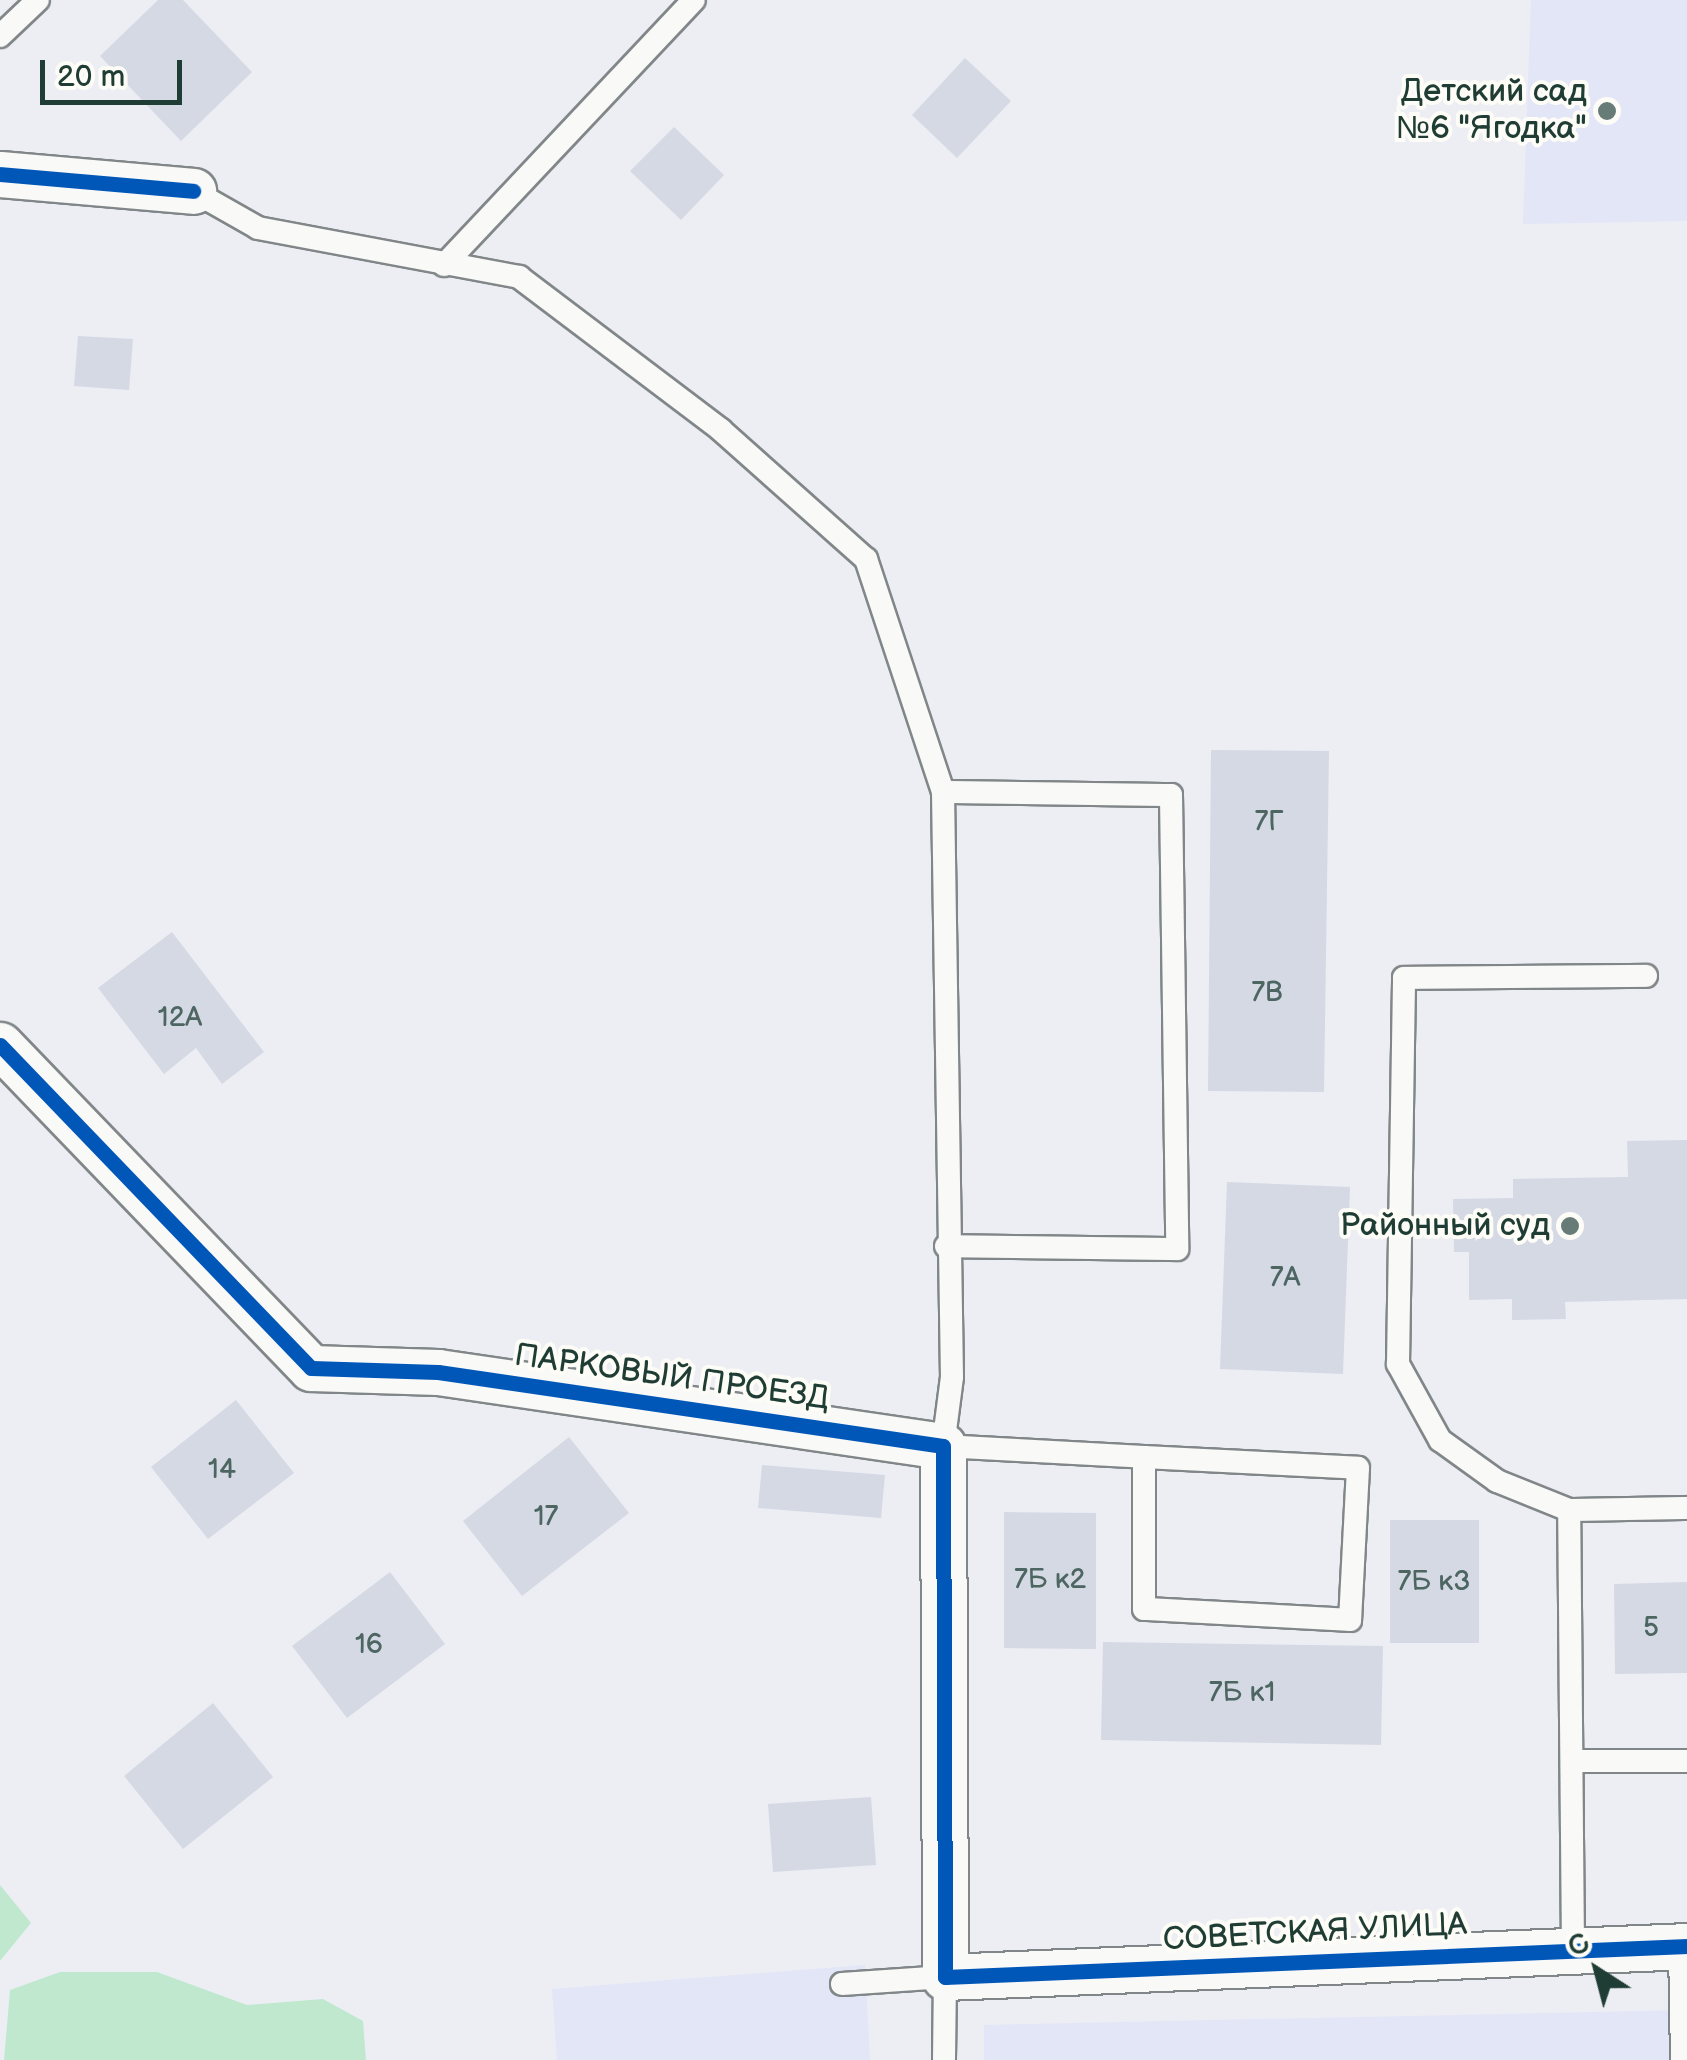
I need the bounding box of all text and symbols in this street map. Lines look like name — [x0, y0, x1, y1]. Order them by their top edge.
scale bar — [45, 40, 188, 102]
text: 20 m — [57, 59, 125, 95]
place label: Детский сад №6 "Ягодка" — [1396, 74, 1587, 149]
marker: Детский сад №6 "Ягодка" — [1596, 100, 1618, 122]
house number: 7Г — [1254, 805, 1284, 839]
house number: 7В — [1251, 976, 1283, 1010]
house number: 12А — [158, 1001, 202, 1035]
place label: Районный суд — [1340, 1207, 1550, 1245]
marker: Районный суд — [1559, 1215, 1581, 1237]
house number: 7А — [1270, 1261, 1300, 1295]
street label: ПАРКОВЫЙ ПРОЕЗД — [512, 1337, 832, 1419]
house number: 14 — [208, 1453, 236, 1487]
house number: 17 — [534, 1500, 558, 1534]
house number: 7Б к2 — [1014, 1563, 1086, 1597]
house number: 7Б к3 — [1398, 1565, 1470, 1599]
house number: 5 — [1643, 1611, 1659, 1645]
house number: 16 — [355, 1628, 383, 1662]
house number: 7Б к1 — [1209, 1676, 1275, 1710]
street label: СОВЕТСКАЯ УЛИЦА — [1162, 1906, 1468, 1960]
north arrow — [1547, 1920, 1647, 2020]
text: С — [1561, 1926, 1597, 1964]

